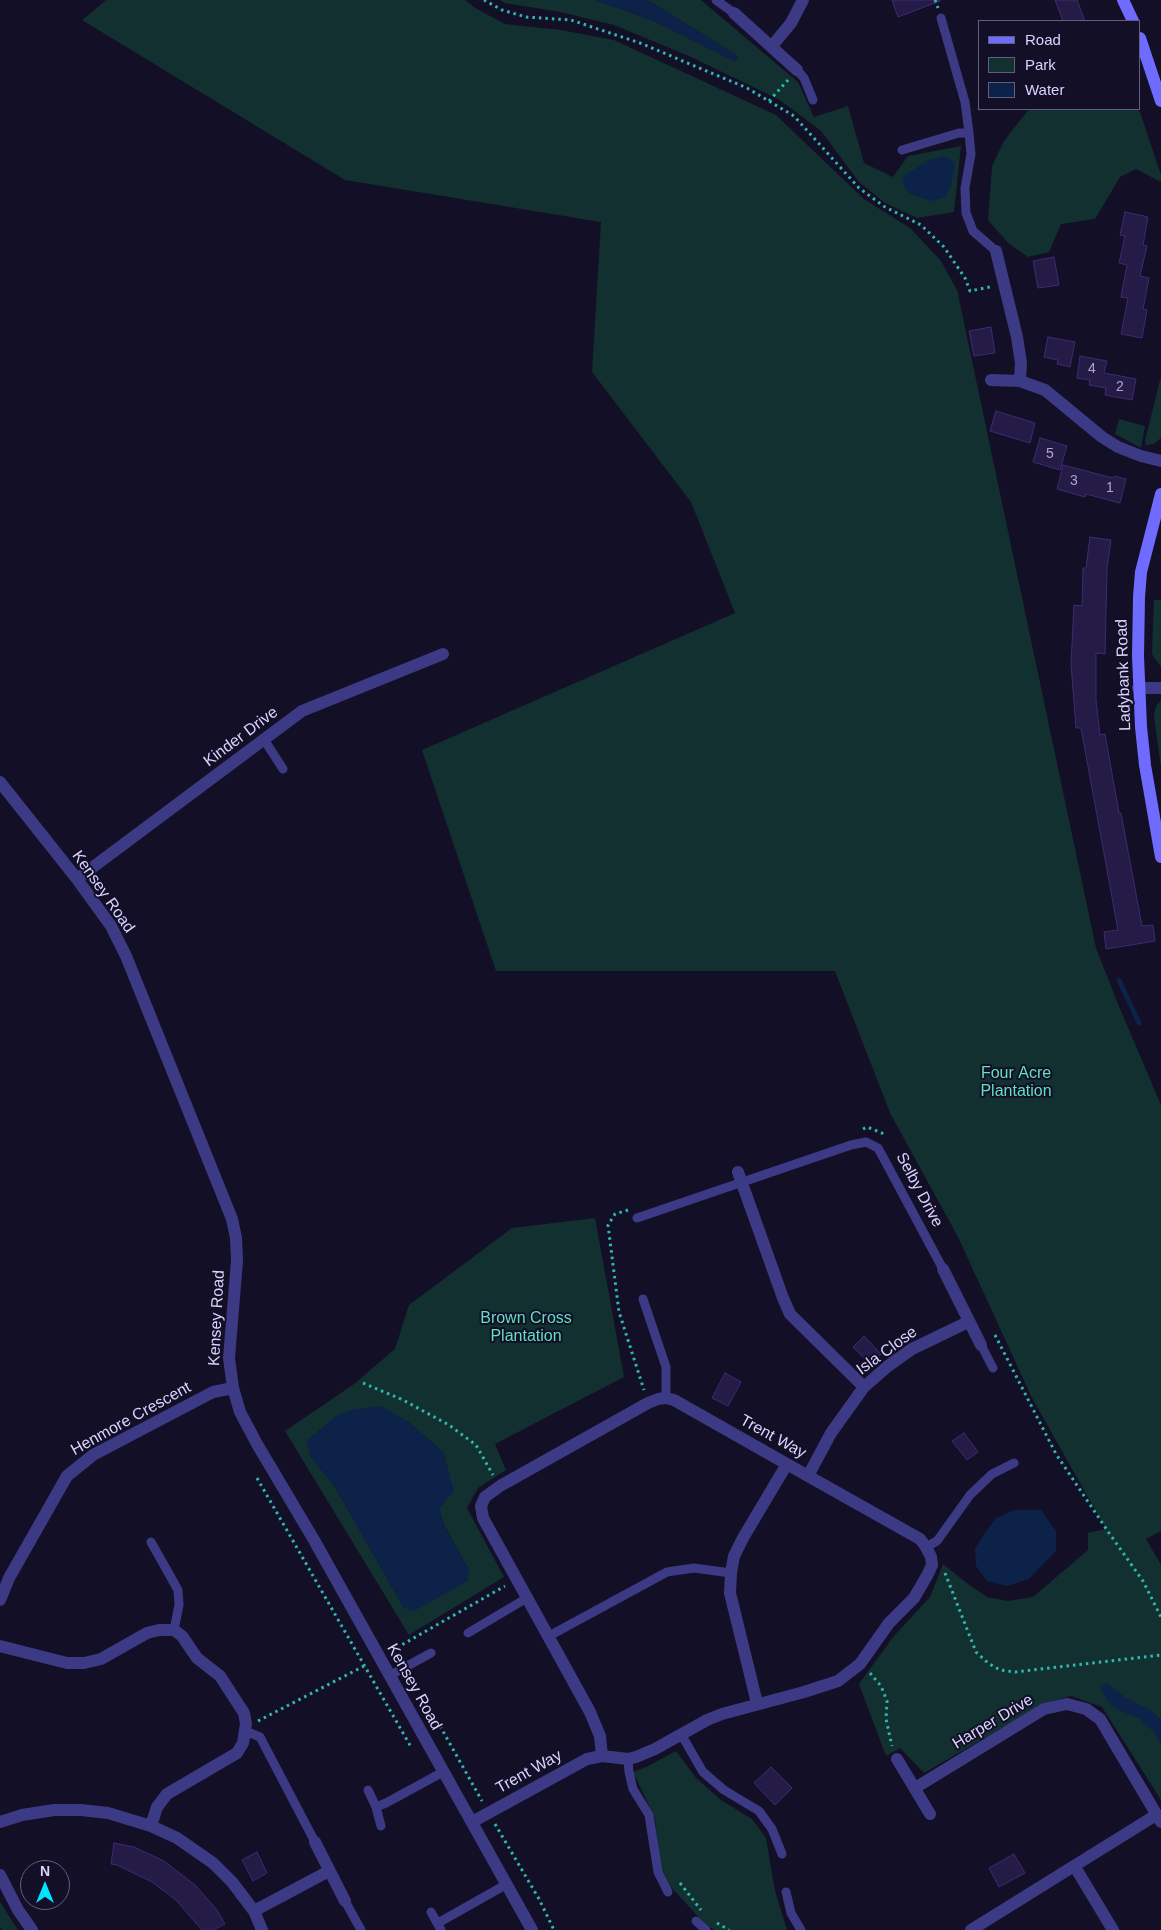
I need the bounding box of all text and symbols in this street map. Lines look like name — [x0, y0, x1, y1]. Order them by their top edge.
legend — [978, 20, 1141, 110]
text: Road — [1025, 31, 1061, 48]
text: Park — [1025, 56, 1056, 73]
text: Water — [1025, 81, 1064, 98]
house number: 4 — [1088, 361, 1096, 377]
house number: 2 — [1116, 379, 1124, 395]
house number: 5 — [1046, 446, 1054, 462]
house number: 3 — [1070, 473, 1078, 489]
house number: 1 — [1106, 480, 1114, 496]
street label: Ladybank Road — [1112, 619, 1136, 731]
street label: Kinder Drive — [200, 703, 282, 771]
street label: Kensey Road — [68, 847, 138, 937]
park label: Four Acre Plantation — [980, 1064, 1052, 1102]
street label: Selby Drive — [891, 1149, 947, 1231]
street label: Kensey Road — [205, 1270, 229, 1366]
park label: Brown Cross Plantation — [480, 1309, 572, 1347]
street label: Isla Close — [853, 1323, 921, 1379]
street label: Henmore Crescent — [68, 1378, 194, 1460]
street label: Trent Way — [737, 1411, 809, 1463]
street label: Kensey Road — [382, 1640, 446, 1734]
street label: Harper Drive — [949, 1690, 1037, 1754]
street label: Trent Way — [493, 1746, 565, 1798]
north arrow — [20, 1860, 70, 1910]
text: N — [40, 1863, 50, 1879]

